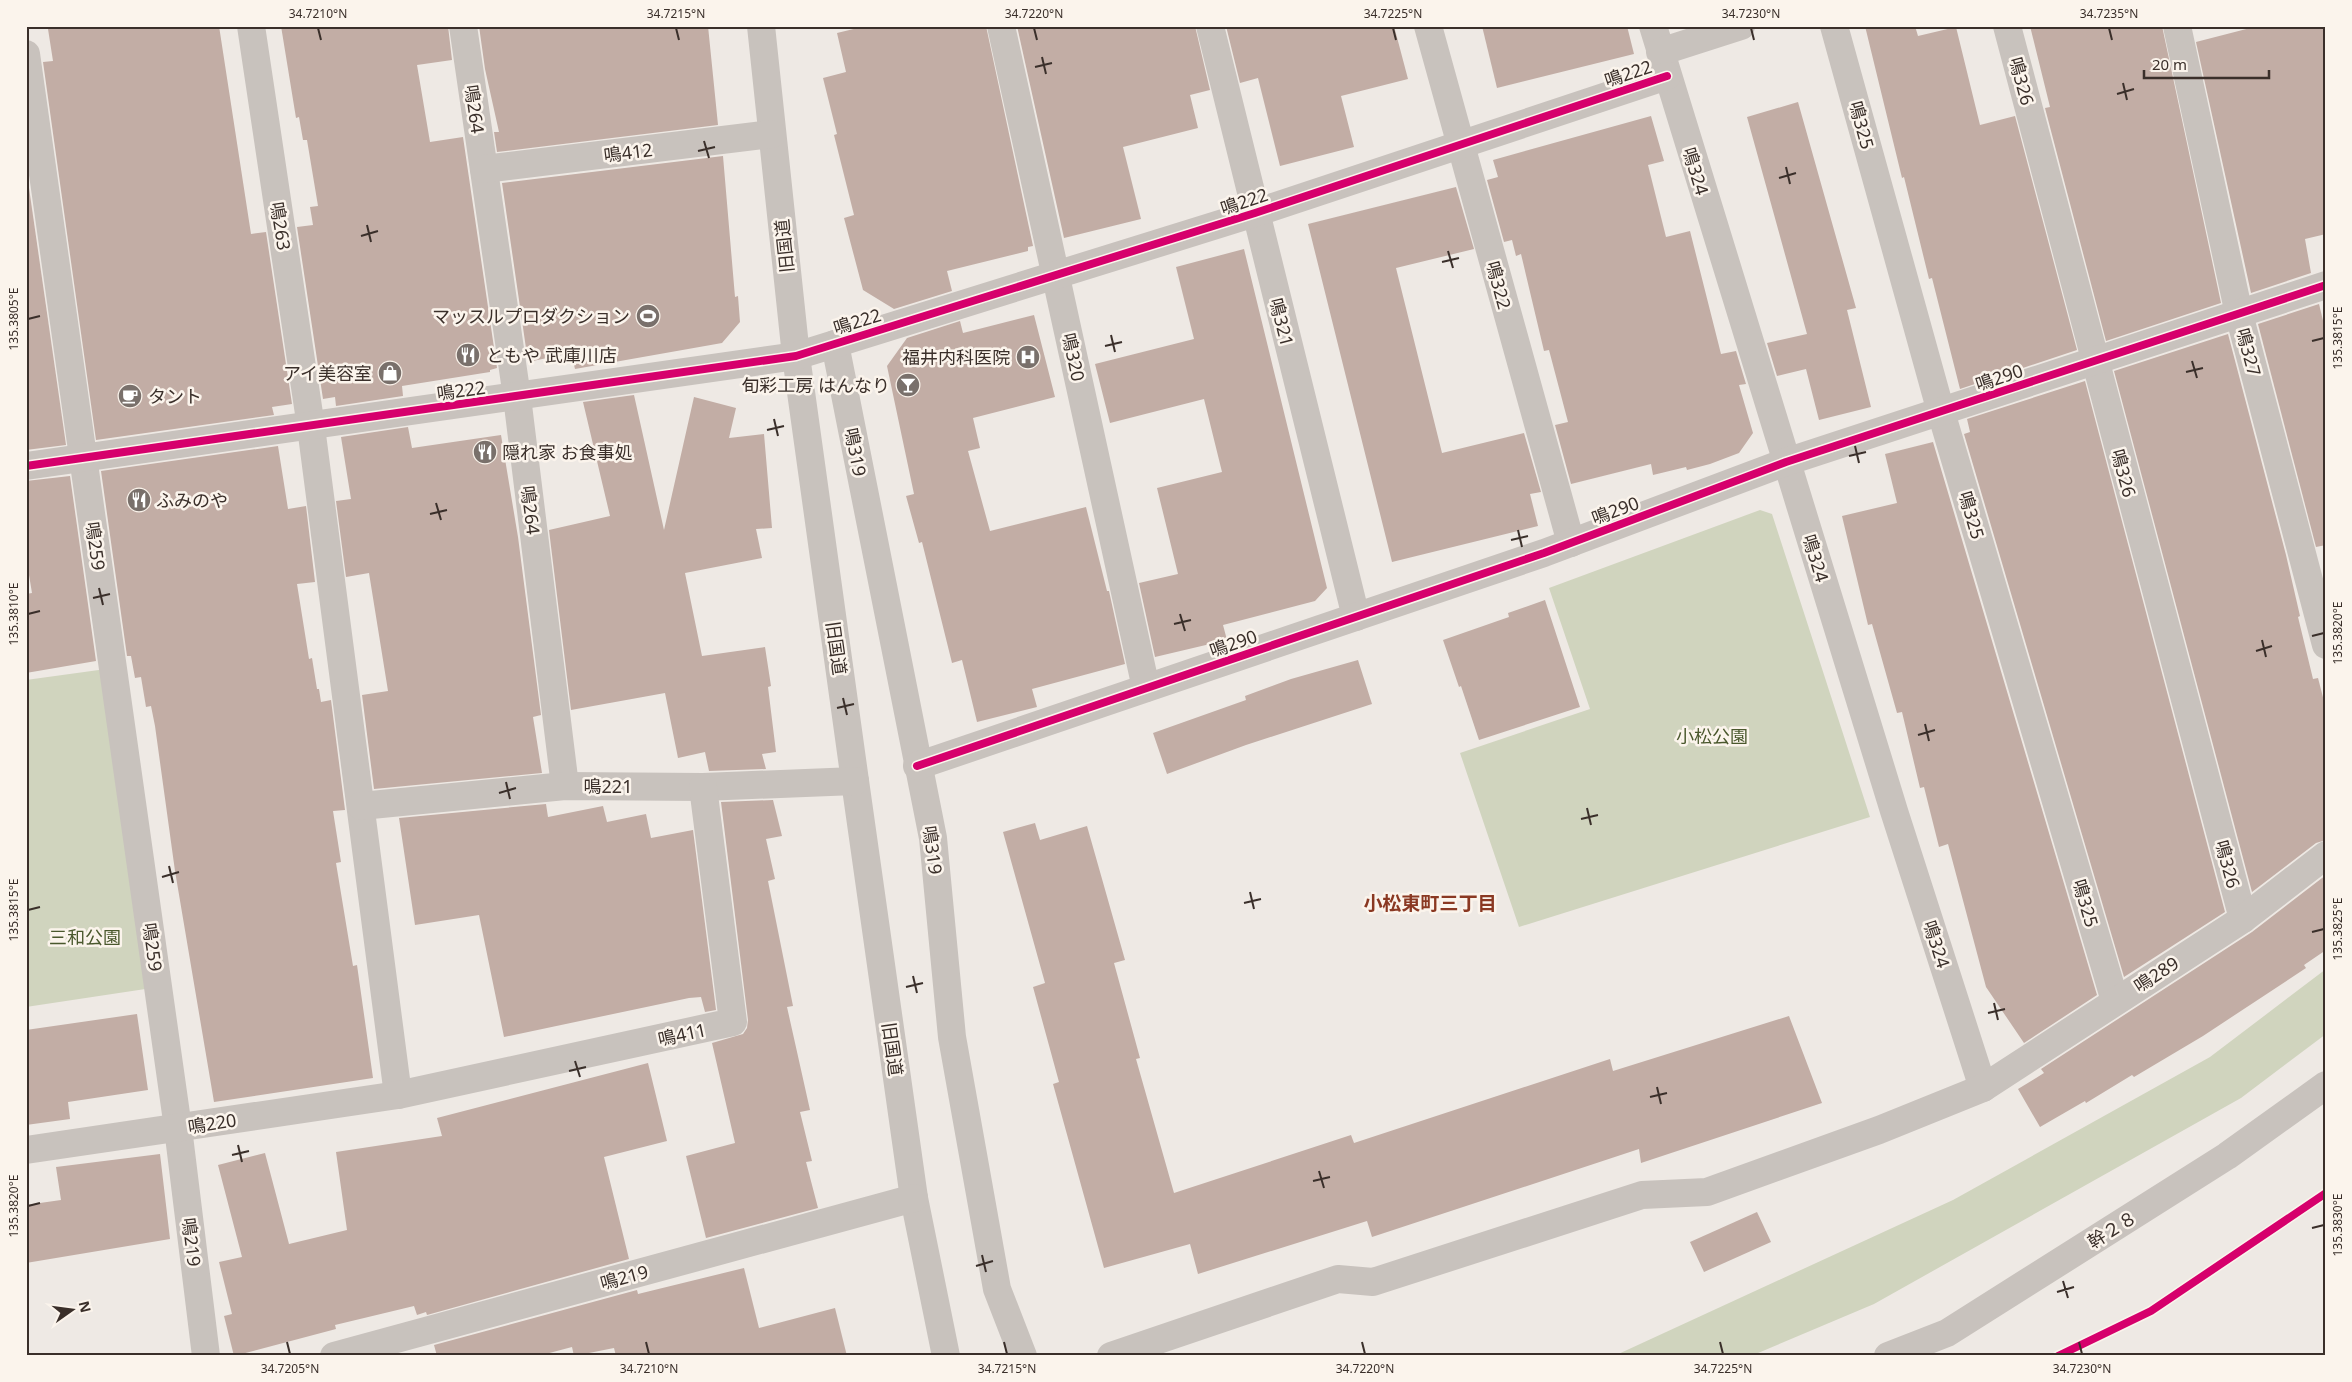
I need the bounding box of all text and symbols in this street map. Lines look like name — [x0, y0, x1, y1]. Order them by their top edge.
text: 34.7210°N — [289, 5, 347, 22]
text: 34.7215°N — [647, 5, 705, 22]
text: 34.7220°N — [1005, 5, 1063, 22]
text: 34.7225°N — [1364, 5, 1422, 22]
text: 34.7230°N — [1722, 5, 1780, 22]
text: 34.7235°N — [2080, 5, 2138, 22]
scale bar — [2144, 48, 2270, 80]
street label: 鳴222 — [1601, 54, 1655, 92]
street label: 鳴326 — [2004, 54, 2040, 108]
text: 20 m — [2152, 54, 2187, 74]
street label: 鳴264 — [460, 83, 490, 135]
street label: 鳴325 — [1844, 98, 1880, 152]
street label: 鳴412 — [602, 137, 654, 167]
street label: 鳴324 — [1677, 144, 1715, 198]
street label: 鳴222 — [1217, 182, 1271, 220]
street label: 鳴263 — [265, 200, 297, 252]
street label: 旧国道 — [769, 218, 799, 274]
street label: 鳴322 — [1481, 258, 1517, 312]
text: 135.3805°E — [5, 287, 22, 351]
street label: 鳴321 — [1264, 295, 1300, 349]
street label: 鳴222 — [830, 302, 884, 340]
sports icon: マッスルプロダクション — [635, 303, 661, 329]
place label: マッスルプロダクション — [432, 304, 630, 328]
text: 135.3815°E — [2329, 306, 2346, 370]
street label: 鳴327 — [2231, 325, 2267, 379]
street label: 鳴320 — [1057, 331, 1091, 383]
restaurant icon: ともや 武庫川店 — [455, 342, 481, 368]
place label: ともや 武庫川店 — [486, 343, 617, 367]
hospital icon: 福井内科医院 — [1015, 344, 1041, 370]
place label: 福井内科医院 — [902, 345, 1010, 369]
street label: 鳴290 — [1972, 358, 2026, 396]
shop icon: アイ美容室 — [377, 360, 403, 386]
place label: アイ美容室 — [283, 361, 372, 385]
bar icon: 旬彩工房 はんなり — [895, 372, 921, 398]
place label: 旬彩工房 はんなり — [741, 373, 890, 397]
street label: 鳴222 — [435, 375, 487, 405]
cafe icon: タント — [117, 383, 143, 409]
place label: タント — [148, 384, 202, 408]
street label: 鳴319 — [840, 426, 872, 478]
restaurant icon: 隠れ家 お食事処 — [472, 439, 498, 465]
place label: 隠れ家 お食事処 — [502, 440, 633, 464]
street label: 鳴326 — [2106, 446, 2142, 500]
street label: 鳴264 — [516, 484, 546, 536]
restaurant icon: ふみのや — [126, 487, 152, 513]
place label: ふみのや — [156, 488, 228, 512]
street label: 鳴325 — [1954, 488, 1990, 542]
street label: 鳴290 — [1588, 490, 1642, 530]
street label: 鳴259 — [81, 520, 111, 572]
street label: 鳴324 — [1797, 531, 1835, 585]
text: 135.3810°E — [5, 582, 22, 646]
text: 135.3820°E — [2329, 601, 2346, 665]
street label: 旧国道 — [821, 620, 853, 676]
street label: 鳴290 — [1206, 624, 1260, 662]
park label: 小松公園 — [1676, 724, 1748, 748]
street label: 鳴221 — [584, 774, 632, 798]
street label: 鳴319 — [918, 824, 948, 876]
street label: 鳴326 — [2210, 837, 2246, 891]
street label: 鳴325 — [2068, 876, 2104, 930]
text: 135.3815°E — [5, 878, 22, 942]
district label: 小松東町三丁目 — [1363, 890, 1497, 916]
text: 135.3825°E — [2329, 897, 2346, 961]
street label: 鳴324 — [1918, 917, 1956, 971]
street label: 鳴259 — [138, 921, 168, 973]
park label: 三和公園 — [49, 925, 121, 949]
street label: 鳴289 — [2129, 951, 2183, 997]
street label: 鳴411 — [656, 1017, 708, 1051]
street label: 旧国道 — [877, 1021, 909, 1077]
street label: 鳴220 — [186, 1107, 238, 1139]
text: 135.3820°E — [5, 1174, 22, 1238]
text: 135.3830°E — [2329, 1193, 2346, 1257]
street label: 幹２８ — [2083, 1205, 2141, 1253]
street label: 鳴219 — [177, 1216, 207, 1268]
street label: 鳴219 — [597, 1259, 651, 1295]
north arrow — [48, 1284, 98, 1334]
text: N — [75, 1299, 96, 1315]
text: 34.7205°N — [261, 1360, 319, 1377]
text: 34.7210°N — [620, 1360, 678, 1377]
text: 34.7215°N — [978, 1360, 1036, 1377]
text: 34.7220°N — [1336, 1360, 1394, 1377]
text: 34.7225°N — [1694, 1360, 1752, 1377]
text: 34.7230°N — [2053, 1360, 2111, 1377]

